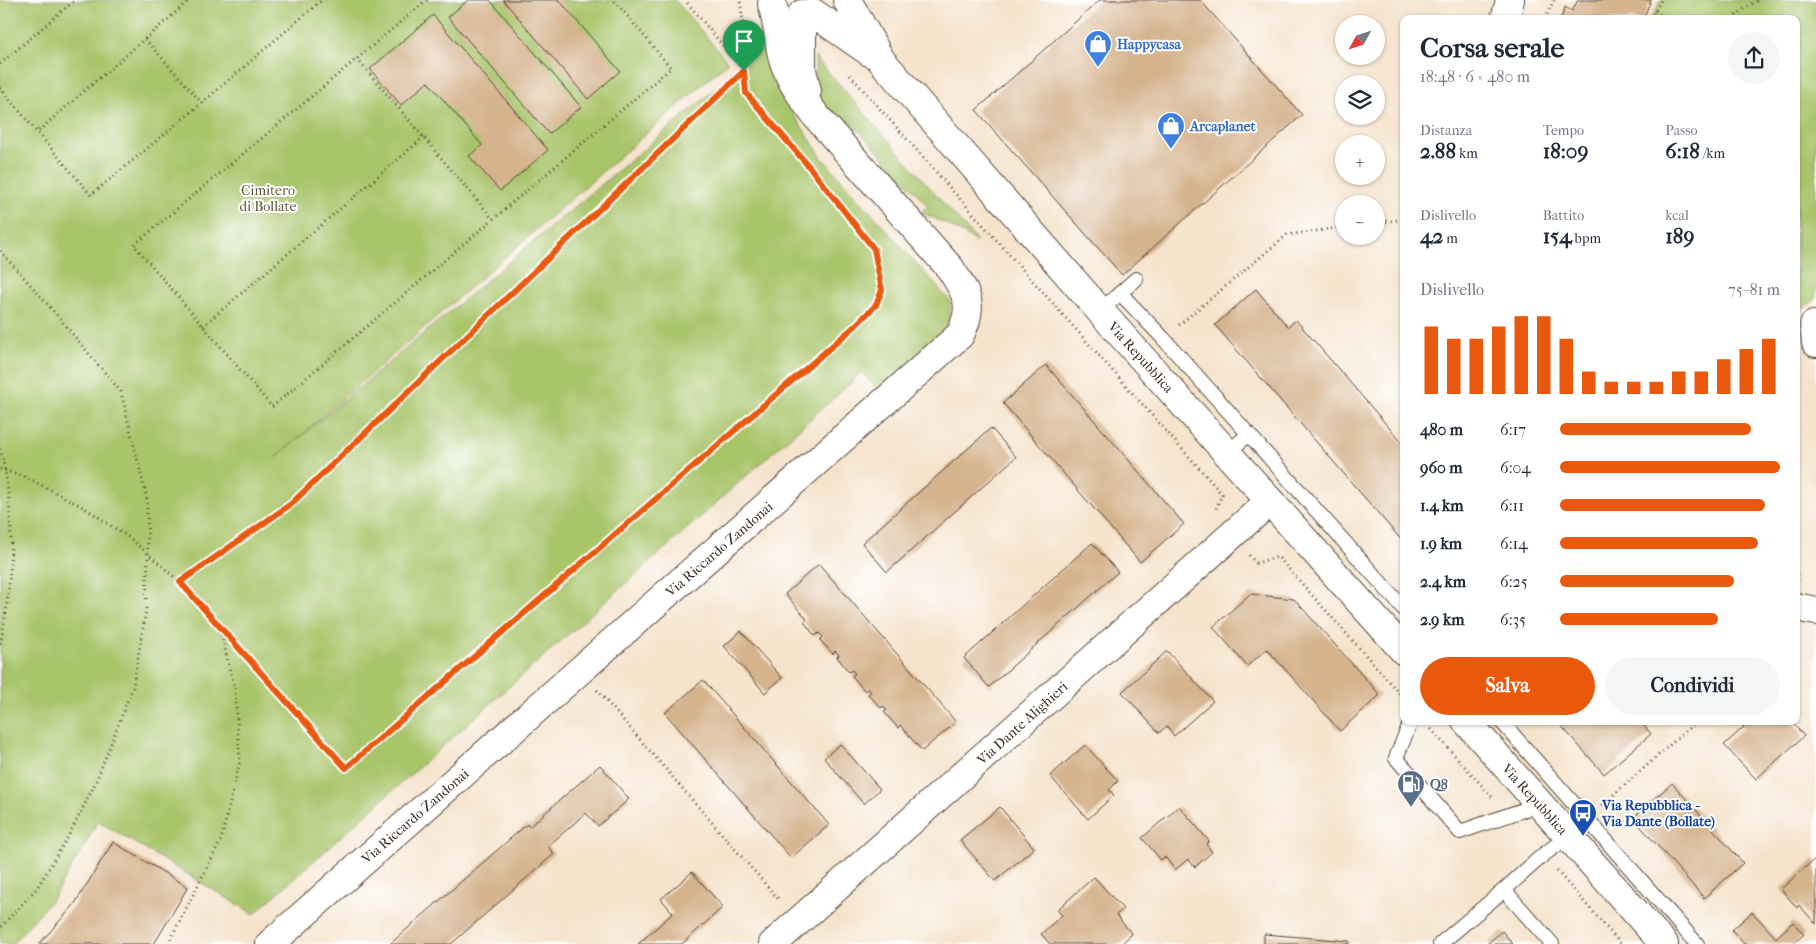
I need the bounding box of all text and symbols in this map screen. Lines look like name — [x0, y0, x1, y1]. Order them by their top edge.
north arrow — [1335, 15, 1385, 65]
map controls — [1335, 15, 1385, 245]
pin — [723, 20, 765, 71]
icon: arrive — [730, 27, 758, 55]
shop icon: Happycasa — [1083, 29, 1113, 68]
text: Corsa serale — [1420, 31, 1564, 64]
button: share — [1728, 32, 1780, 84]
place label: Happycasa — [1117, 36, 1181, 53]
text: 18:48 · 6 × 480 m — [1420, 67, 1530, 86]
button: layers — [1335, 75, 1385, 125]
shop icon: Arcaplanet — [1156, 111, 1186, 150]
place label: Arcaplanet — [1189, 118, 1256, 135]
text: Distanza — [1420, 122, 1472, 139]
text: Tempo — [1543, 122, 1584, 139]
text: Passo — [1665, 122, 1698, 139]
button: + — [1335, 135, 1385, 185]
text: 2.88 — [1420, 139, 1456, 163]
text: 18:09 — [1543, 139, 1588, 163]
text: 6:18 — [1665, 139, 1700, 163]
text: km — [1456, 145, 1478, 162]
text: /km — [1700, 145, 1725, 162]
park label: Cimitero di Bollate — [240, 182, 297, 215]
button: − — [1335, 195, 1385, 245]
text: Dislivello — [1420, 207, 1476, 224]
text: Battito — [1543, 207, 1584, 224]
text: kcal — [1665, 207, 1689, 224]
text: 42 — [1420, 224, 1443, 248]
text: 154 — [1543, 224, 1572, 248]
text: 189 — [1665, 224, 1694, 248]
text: m — [1443, 230, 1458, 247]
text: bpm — [1572, 230, 1601, 247]
text: Dislivello — [1420, 280, 1484, 299]
text: 75–81 m — [1728, 280, 1780, 299]
street label: Via Repubblica — [1104, 317, 1177, 397]
text: 480 m — [1420, 420, 1463, 439]
text: 6:17 — [1500, 420, 1526, 439]
text: 960 m — [1420, 458, 1463, 477]
text: 6:04 — [1500, 458, 1531, 477]
text: 1.4 km — [1420, 496, 1464, 515]
text: 6:11 — [1500, 496, 1524, 515]
street label: Via Riccardo Zandonai — [661, 498, 776, 601]
text: 1.9 km — [1420, 534, 1462, 553]
text: 6:14 — [1500, 534, 1528, 553]
text: 2.4 km — [1420, 572, 1466, 591]
text: 6:25 — [1500, 572, 1528, 591]
text: 2.9 km — [1420, 610, 1464, 629]
text: 6:35 — [1500, 610, 1526, 629]
button: Salva — [1420, 657, 1595, 715]
button: Condividi — [1605, 657, 1780, 715]
street label: Via Dante Alighieri — [973, 678, 1071, 769]
street label: Via Repubblica — [1498, 759, 1571, 839]
street label: Via Riccardo Zandonai — [357, 765, 472, 868]
fuel station icon: Q8 — [1396, 769, 1426, 808]
place label: Q8 — [1430, 776, 1448, 793]
place label: Via Repubblica - Via Dante (Bollate) — [1601, 797, 1715, 830]
bus stop icon: Via Repubblica - Via Dante (Bollate) — [1568, 798, 1598, 837]

